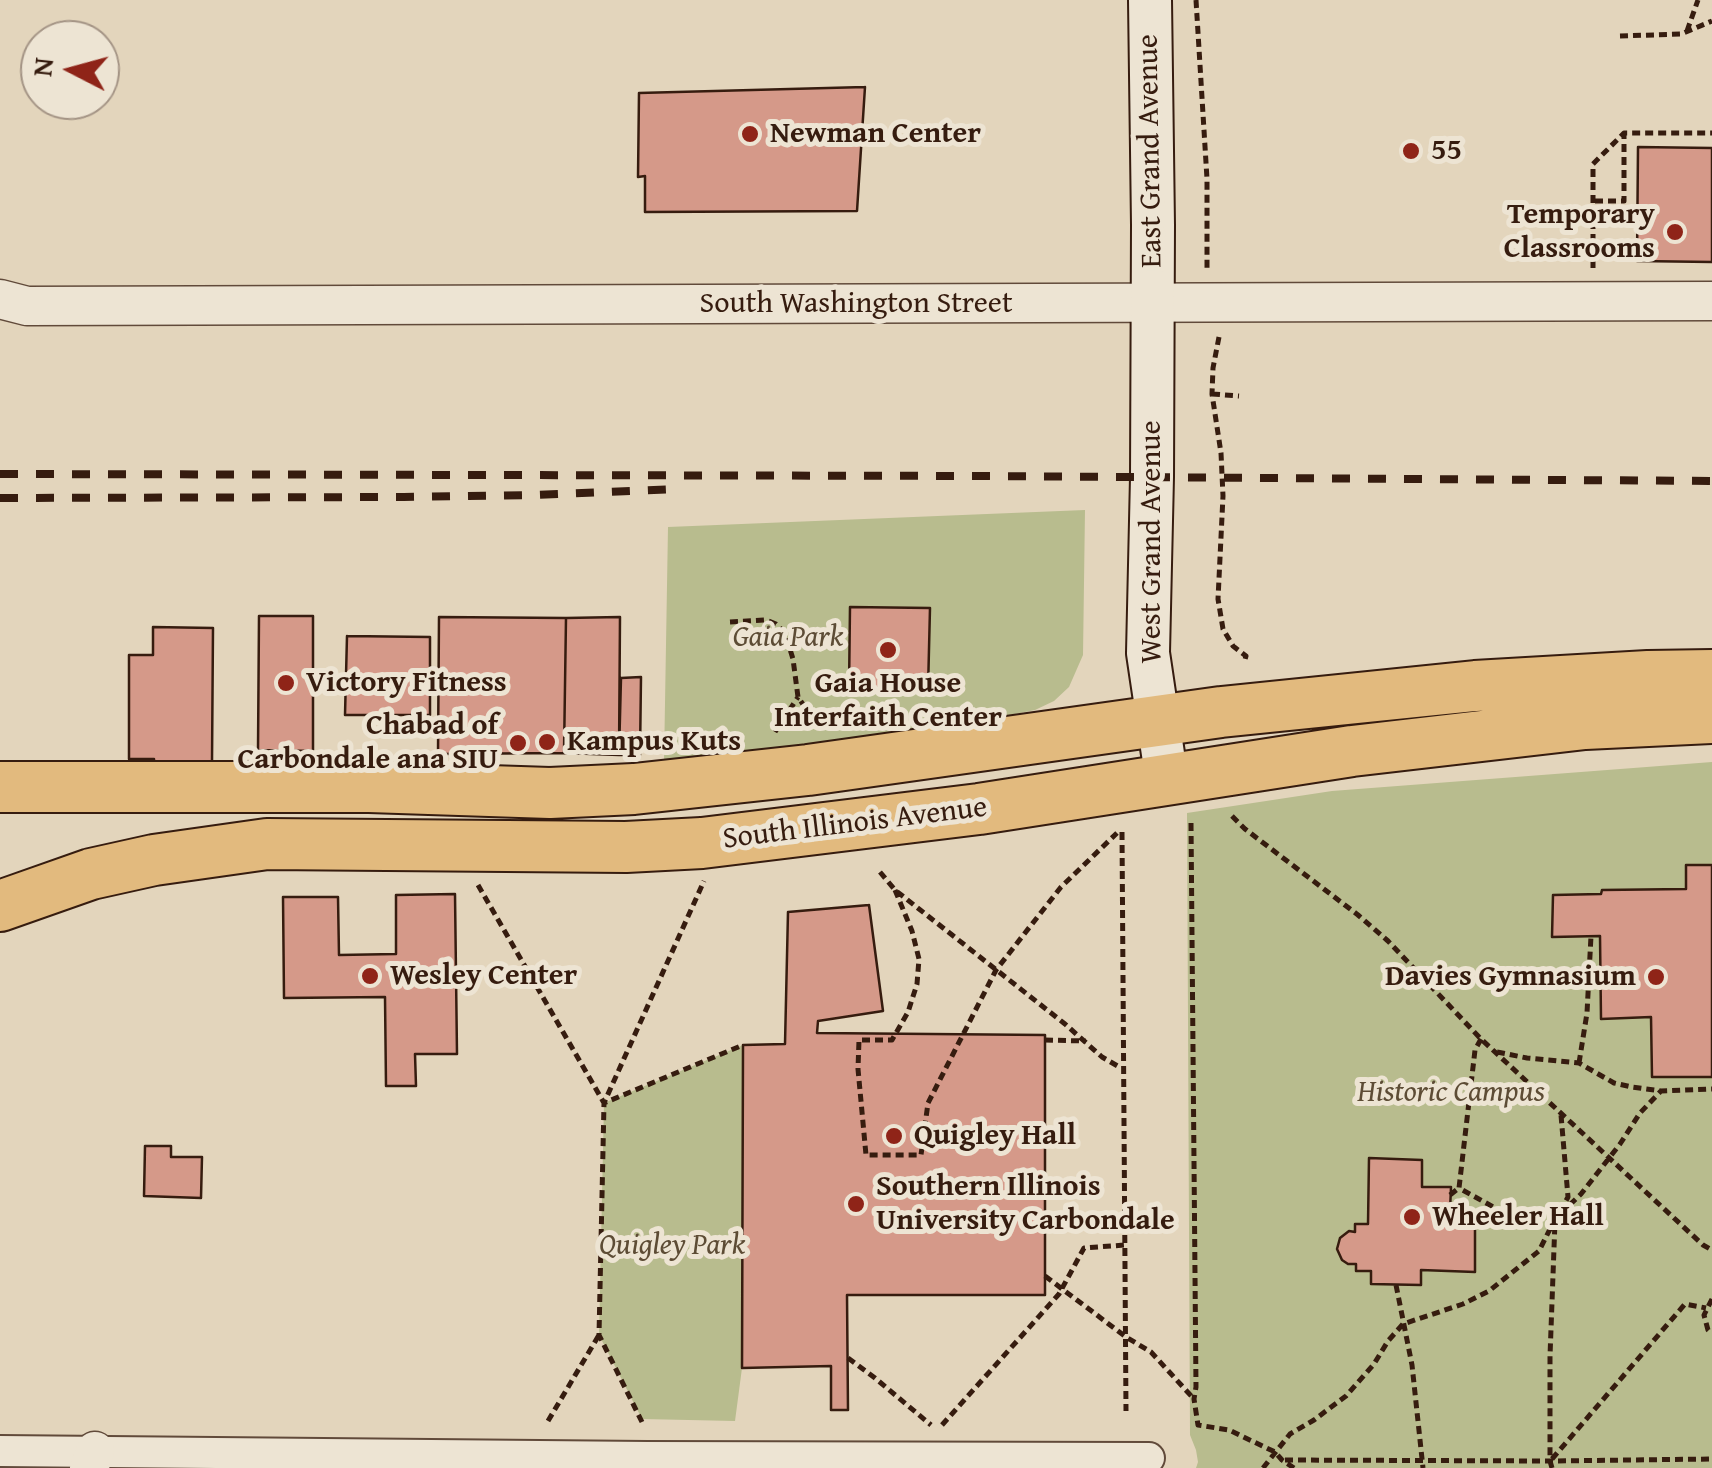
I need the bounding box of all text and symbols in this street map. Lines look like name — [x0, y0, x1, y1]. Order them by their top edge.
north arrow — [20, 20, 120, 120]
street label: East Grand Avenue — [1131, 34, 1171, 268]
text: N — [20, 56, 63, 78]
place label: Newman Center — [770, 116, 981, 152]
marker: Newman Center — [739, 123, 761, 145]
place label: 55 — [1431, 133, 1462, 169]
marker: 55 — [1400, 140, 1422, 162]
place label: Temporary Classrooms — [1504, 197, 1655, 268]
marker: Temporary Classrooms — [1664, 221, 1686, 243]
street label: South Washington Street — [700, 286, 1012, 322]
street label: West Grand Avenue — [1134, 420, 1170, 664]
park label: Gaia Park — [733, 620, 843, 656]
marker: Gaia House Interfaith Center — [877, 639, 899, 661]
place label: Victory Fitness — [306, 665, 507, 701]
place label: Gaia House Interfaith Center — [774, 666, 1002, 736]
marker: Victory Fitness — [275, 672, 297, 694]
place label: Chabad of Carbondale ana SIU — [237, 708, 498, 778]
place label: Kampus Kuts — [567, 724, 741, 760]
marker: Kampus Kuts — [536, 731, 558, 753]
marker: Chabad of Carbondale ana SIU — [507, 732, 529, 754]
street label: South Illinois Avenue — [721, 790, 989, 858]
place label: Wesley Center — [390, 958, 577, 994]
place label: Davies Gymnasium — [1385, 959, 1636, 995]
marker: Wesley Center — [359, 965, 381, 987]
marker: Davies Gymnasium — [1645, 966, 1667, 988]
park label: Historic Campus — [1357, 1075, 1545, 1111]
place label: Quigley Hall — [914, 1118, 1076, 1154]
marker: Quigley Hall — [883, 1125, 905, 1147]
place label: Southern Illinois University Carbondale — [876, 1169, 1175, 1240]
marker: Southern Illinois University Carbondale — [845, 1193, 867, 1215]
place label: Wheeler Hall — [1432, 1199, 1604, 1235]
marker: Wheeler Hall — [1401, 1206, 1423, 1228]
park label: Quigley Park — [599, 1228, 745, 1264]

